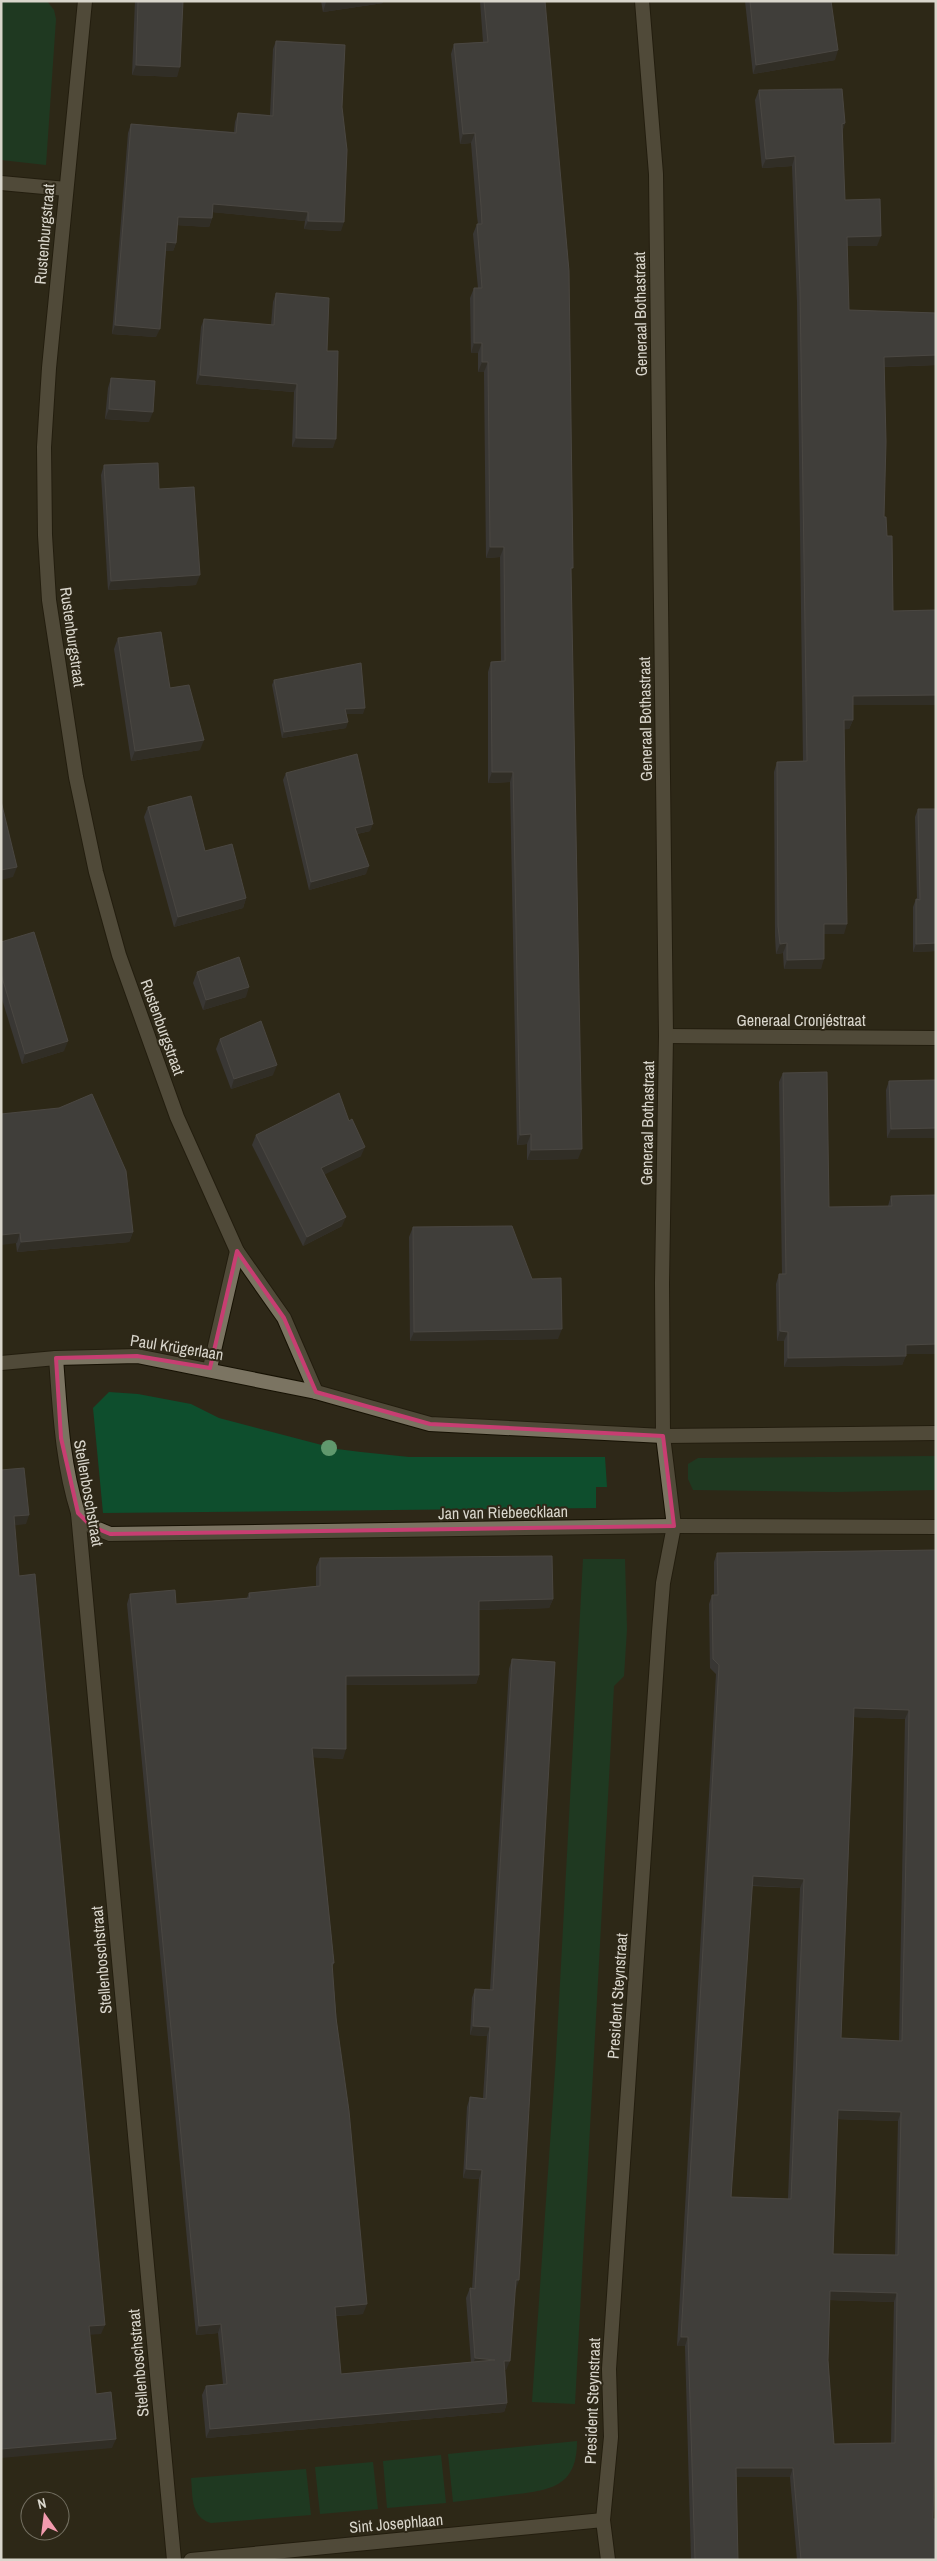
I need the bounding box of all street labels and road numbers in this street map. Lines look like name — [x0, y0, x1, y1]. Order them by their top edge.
street label: Rustenburgstraat — [29, 183, 59, 285]
street label: Generaal Bothastraat — [628, 251, 652, 377]
street label: Rustenburgstraat — [55, 586, 91, 689]
street label: Generaal Bothastraat — [633, 656, 657, 782]
street label: Rustenburgstraat — [135, 976, 191, 1078]
street label: Generaal Cronjéstraat — [736, 1009, 866, 1031]
street label: Generaal Bothastraat — [635, 1060, 659, 1186]
street label: Paul Krügerlaan — [129, 1329, 225, 1365]
street label: Stellenboschstraat — [69, 1438, 109, 1548]
street label: Jan van Riebeecklaan — [438, 1500, 568, 1524]
street label: Stellenboschstraat — [85, 1905, 117, 2015]
street label: President Steynstraat — [602, 1932, 632, 2060]
street label: Stellenboschstraat — [122, 2308, 154, 2418]
street label: President Steynstraat — [579, 2337, 605, 2464]
street label: Sint Josephlaan — [348, 2508, 444, 2538]

